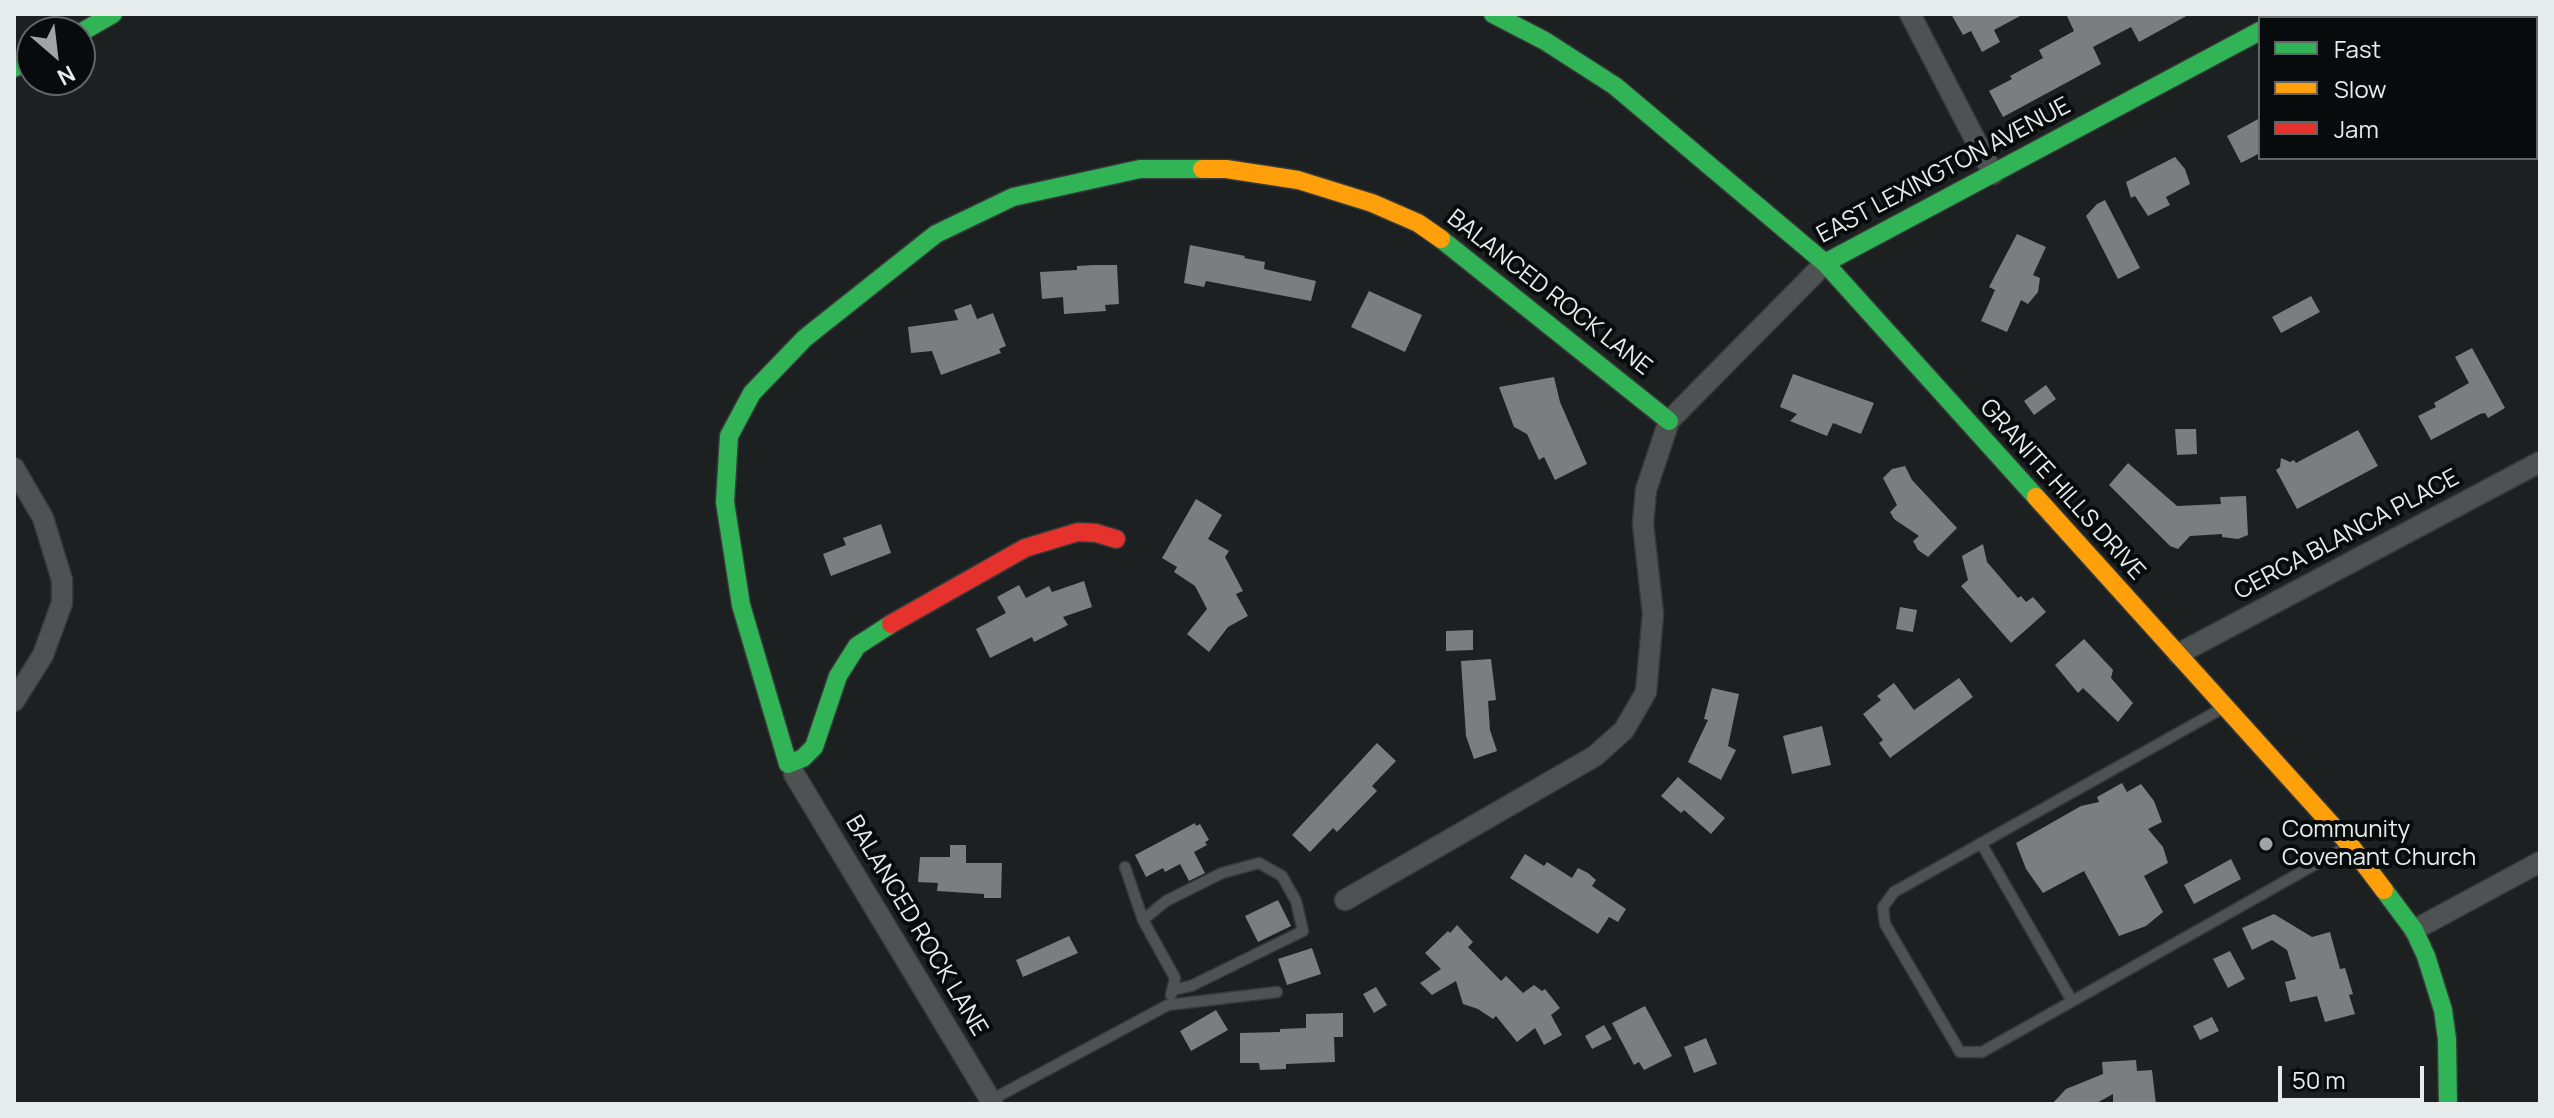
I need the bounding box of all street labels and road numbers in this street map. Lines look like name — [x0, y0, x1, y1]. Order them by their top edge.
street label: EAST LEXINGTON AVENUE — [1812, 92, 2076, 250]
street label: BALANCED ROCK LANE — [1441, 204, 1657, 382]
street label: GRANITE HILLS DRIVE — [1973, 394, 2151, 586]
street label: CERCA BLANCA PLACE — [2230, 464, 2464, 606]
street label: BALANCED ROCK LANE — [839, 811, 993, 1041]

